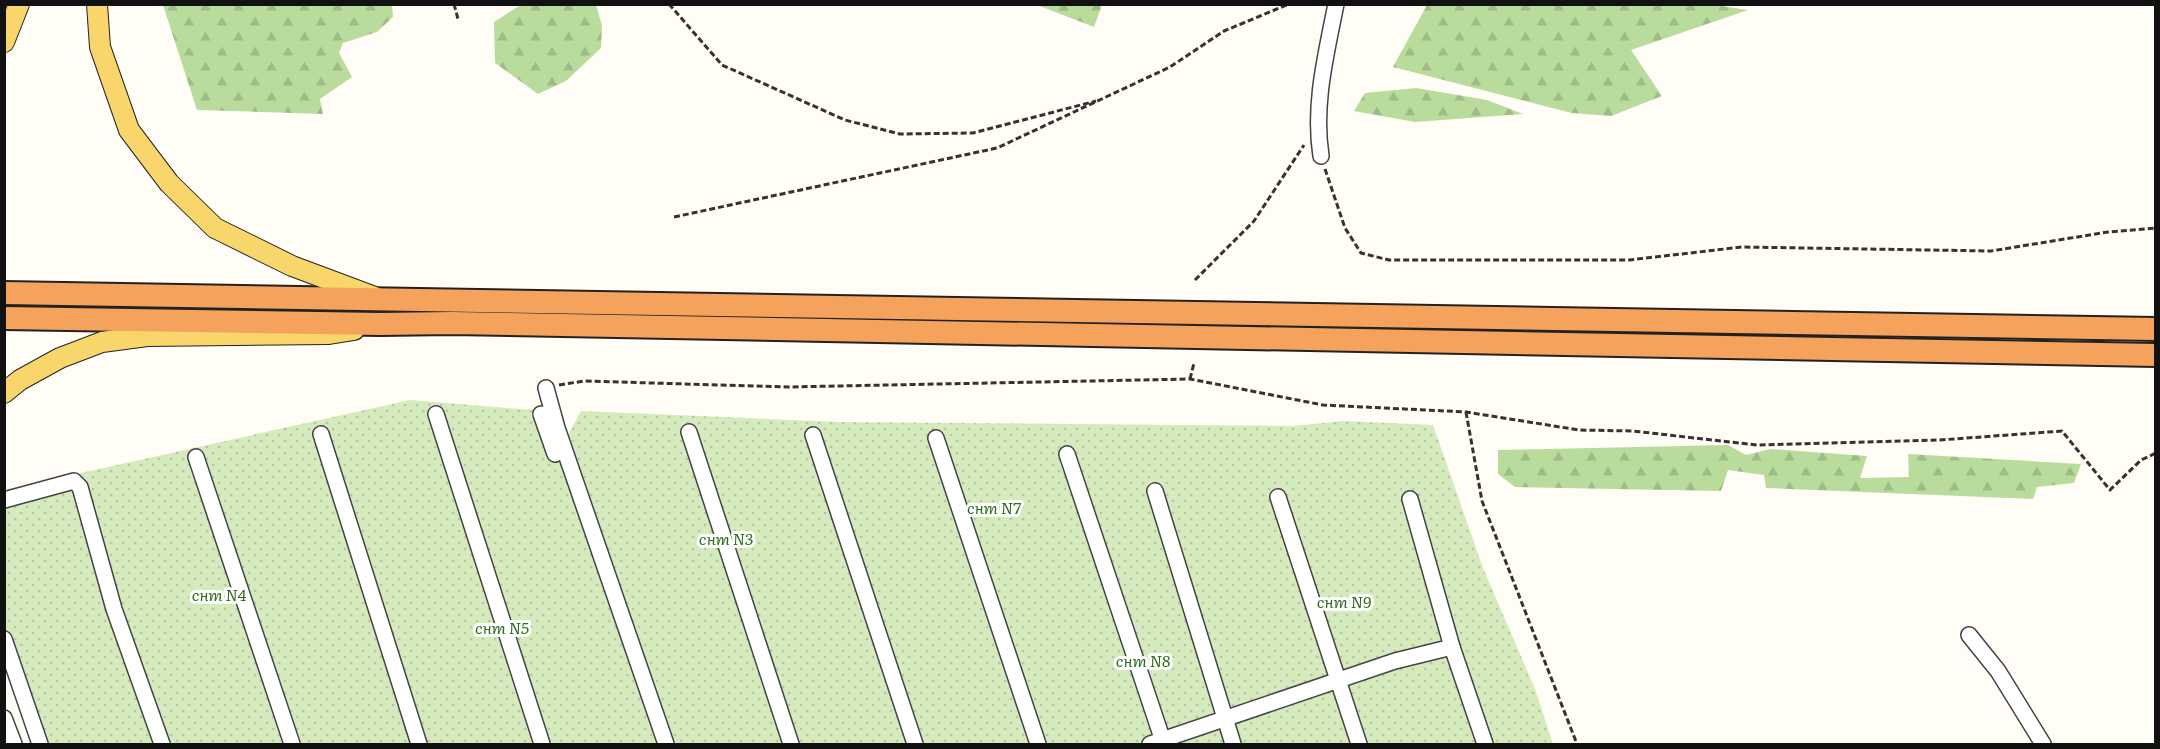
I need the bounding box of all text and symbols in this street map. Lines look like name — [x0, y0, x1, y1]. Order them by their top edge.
park label: снт N7 — [967, 495, 1022, 519]
park label: снт N3 — [699, 526, 753, 550]
park label: снт N4 — [192, 582, 246, 606]
park label: снт N9 — [1317, 589, 1372, 613]
park label: снт N5 — [475, 615, 529, 639]
park label: снт N8 — [1116, 648, 1171, 672]

